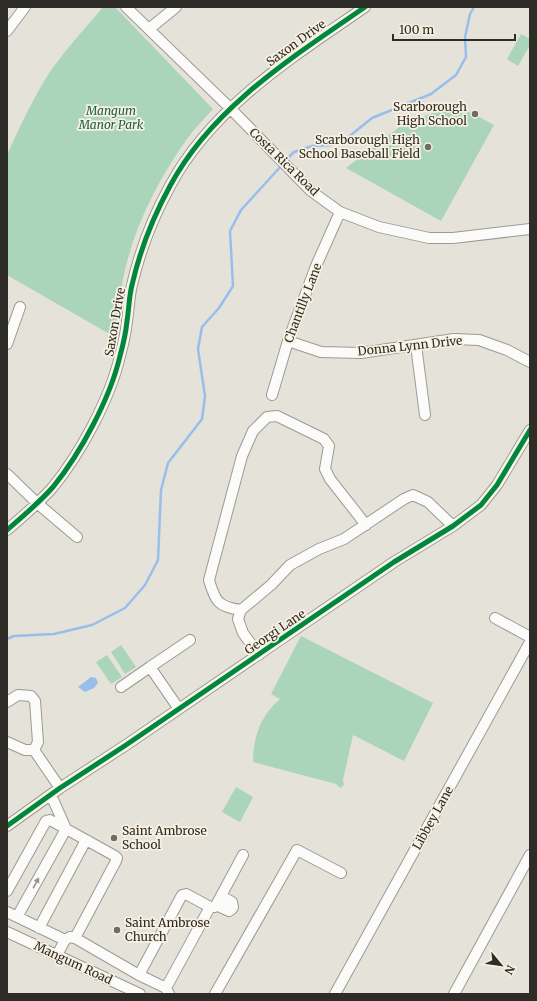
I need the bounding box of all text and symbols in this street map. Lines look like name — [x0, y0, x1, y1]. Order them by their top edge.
street label: Saxon Drive — [263, 16, 328, 69]
scale bar — [393, 16, 515, 42]
text: 100 m — [399, 22, 434, 37]
place label: Scarborough High School — [393, 99, 467, 128]
park label: Mangum Manor Park — [78, 103, 144, 132]
marker: Scarborough High School — [470, 109, 480, 119]
street label: Costa Rica Road — [246, 125, 322, 199]
place label: Scarborough High School Baseball Field — [299, 132, 420, 161]
marker: Scarborough High School Baseball Field — [423, 142, 433, 152]
street label: Chantilly Lane — [280, 261, 325, 345]
street label: Saxon Drive — [101, 286, 128, 358]
street label: Donna Lynn Drive — [357, 333, 463, 358]
street label: Georgi Lane — [241, 606, 308, 657]
street label: Libbey Lane — [409, 783, 456, 852]
place label: Saint Ambrose School — [122, 823, 207, 852]
marker: Saint Ambrose School — [109, 833, 119, 843]
one-way arrow — [33, 877, 40, 889]
place label: Saint Ambrose Church — [125, 915, 210, 944]
marker: Saint Ambrose Church — [112, 925, 122, 935]
street label: Mangum Road — [32, 938, 115, 987]
north arrow — [481, 945, 521, 985]
text: N — [501, 963, 518, 977]

